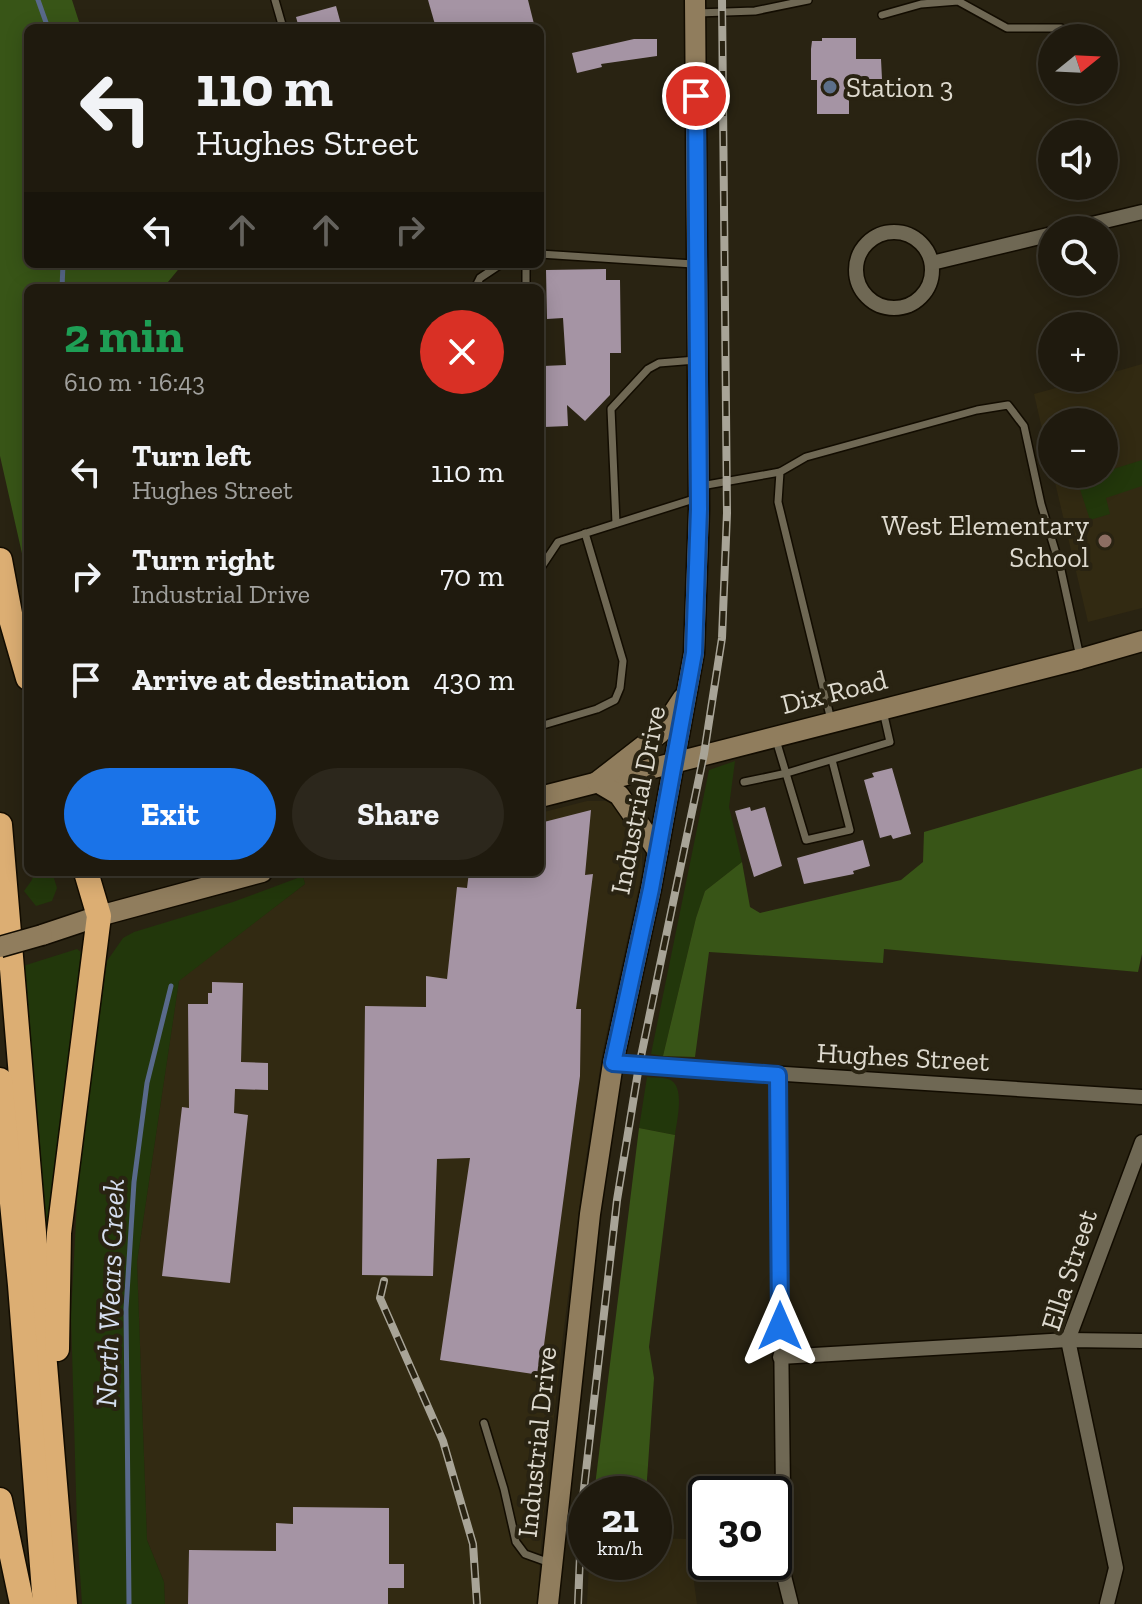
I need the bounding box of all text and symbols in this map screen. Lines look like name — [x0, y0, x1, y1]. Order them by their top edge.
north arrow — [1038, 24, 1118, 104]
map controls — [1038, 24, 1118, 488]
text: 110 m — [196, 53, 333, 120]
icon: left — [64, 56, 168, 160]
pin — [662, 62, 730, 130]
place label: Station 3 — [846, 71, 954, 104]
icon: arrive — [674, 74, 718, 118]
marker: Station 3 — [821, 78, 839, 96]
button: sound — [1038, 120, 1118, 200]
text: Hughes Street — [196, 121, 418, 164]
icon: left — [136, 208, 180, 252]
icon: ahead — [220, 208, 264, 252]
icon: ahead — [304, 208, 348, 252]
icon: right — [388, 208, 432, 252]
button: search — [1038, 216, 1118, 296]
text: 2 min — [64, 307, 184, 364]
button: close — [420, 310, 504, 394]
button: + — [1038, 312, 1118, 392]
text: 610 m · 16:43 — [64, 366, 205, 398]
button: − — [1038, 408, 1118, 488]
text: Turn left — [132, 438, 251, 474]
icon: left — [64, 450, 108, 494]
text: 110 m — [431, 454, 504, 490]
text: Hughes Street — [132, 474, 293, 506]
place label: West Elementary School — [882, 509, 1090, 574]
marker: West Elementary School — [1096, 532, 1114, 550]
text: Turn right — [132, 542, 274, 578]
icon: right — [64, 554, 108, 598]
text: 70 m — [440, 558, 504, 594]
text: Industrial Drive — [132, 578, 310, 610]
icon: arrive — [64, 658, 108, 702]
text: Arrive at destination — [132, 662, 409, 698]
text: 430 m — [433, 662, 514, 698]
street label: Dix Road — [777, 663, 891, 721]
street label: Industrial Drive — [604, 703, 672, 897]
button: Exit — [64, 768, 276, 860]
button: Share — [292, 768, 504, 860]
street label: Hughes Street — [816, 1036, 991, 1078]
water label: North Wears Creek — [88, 1178, 132, 1408]
street label: Ella Street — [1034, 1205, 1104, 1335]
position arrow — [738, 1284, 822, 1368]
street label: Industrial Drive — [511, 1345, 563, 1539]
speed limit sign: 30 — [688, 1476, 792, 1580]
text: 21 — [601, 1494, 639, 1542]
text: km/h — [597, 1536, 643, 1560]

